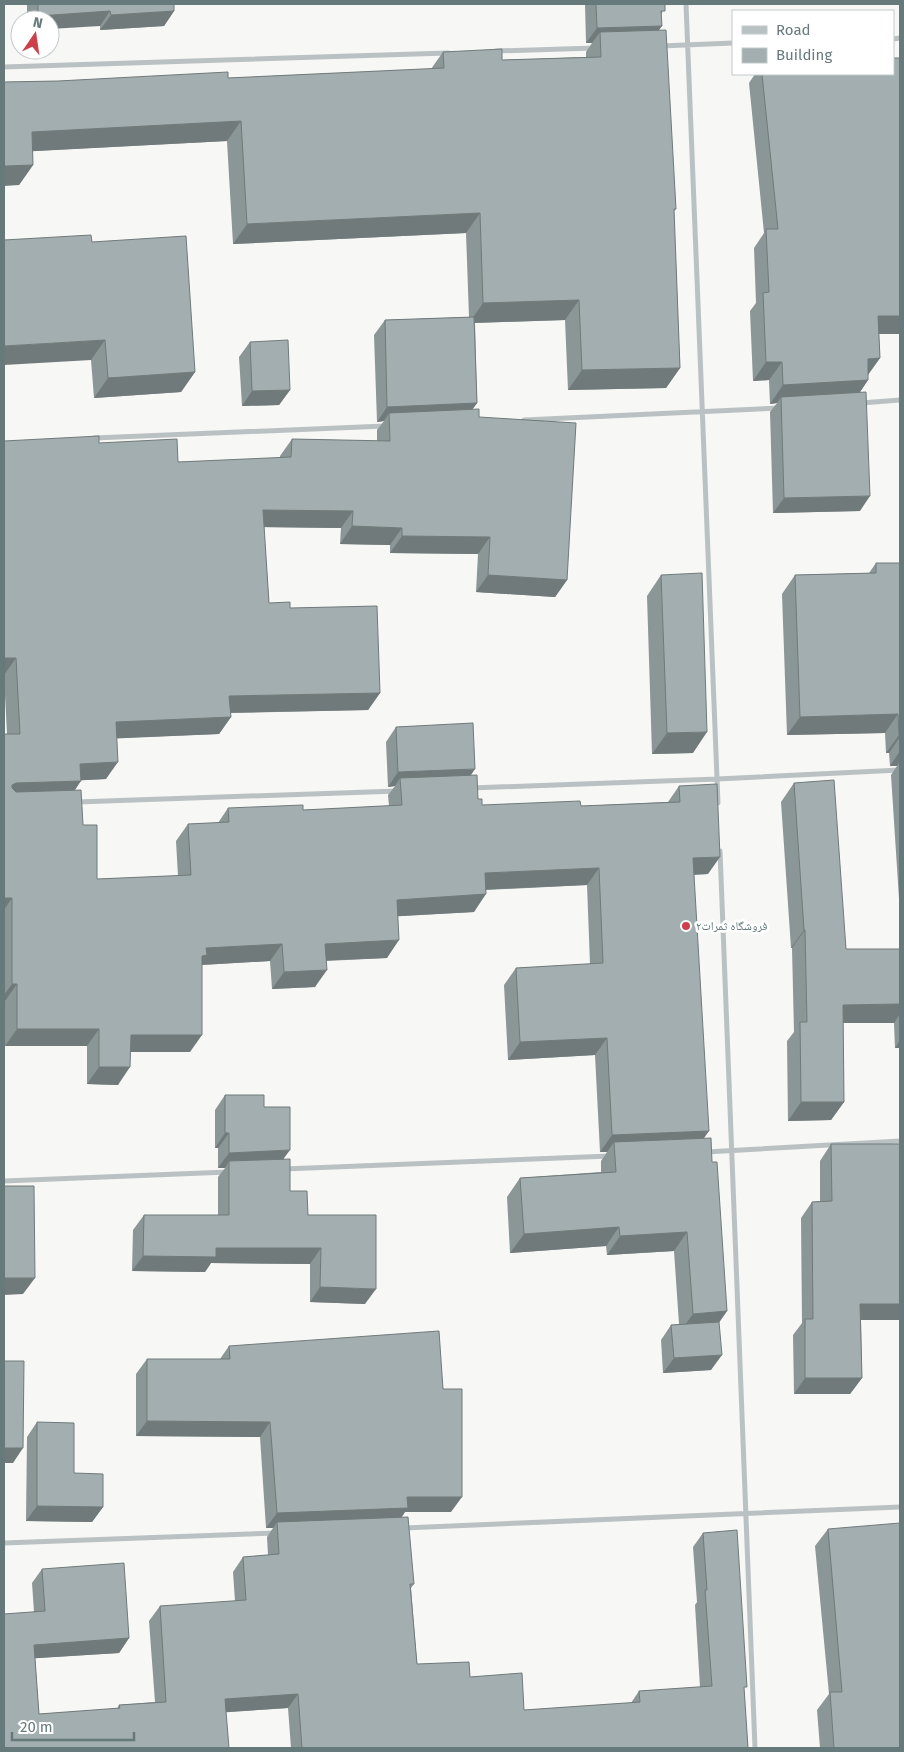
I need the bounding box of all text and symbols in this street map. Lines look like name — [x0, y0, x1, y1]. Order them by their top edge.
north arrow — [10, 10, 60, 60]
legend — [732, 10, 894, 75]
text: N — [31, 13, 44, 32]
text: Road — [776, 21, 811, 39]
text: Building — [776, 46, 832, 64]
place label: فروشگاه ثمرات٢ — [696, 919, 767, 933]
marker: فروشگاه ثمرات٢ — [680, 920, 692, 932]
scale bar — [12, 1710, 135, 1742]
text: 20 m — [20, 1718, 53, 1736]

